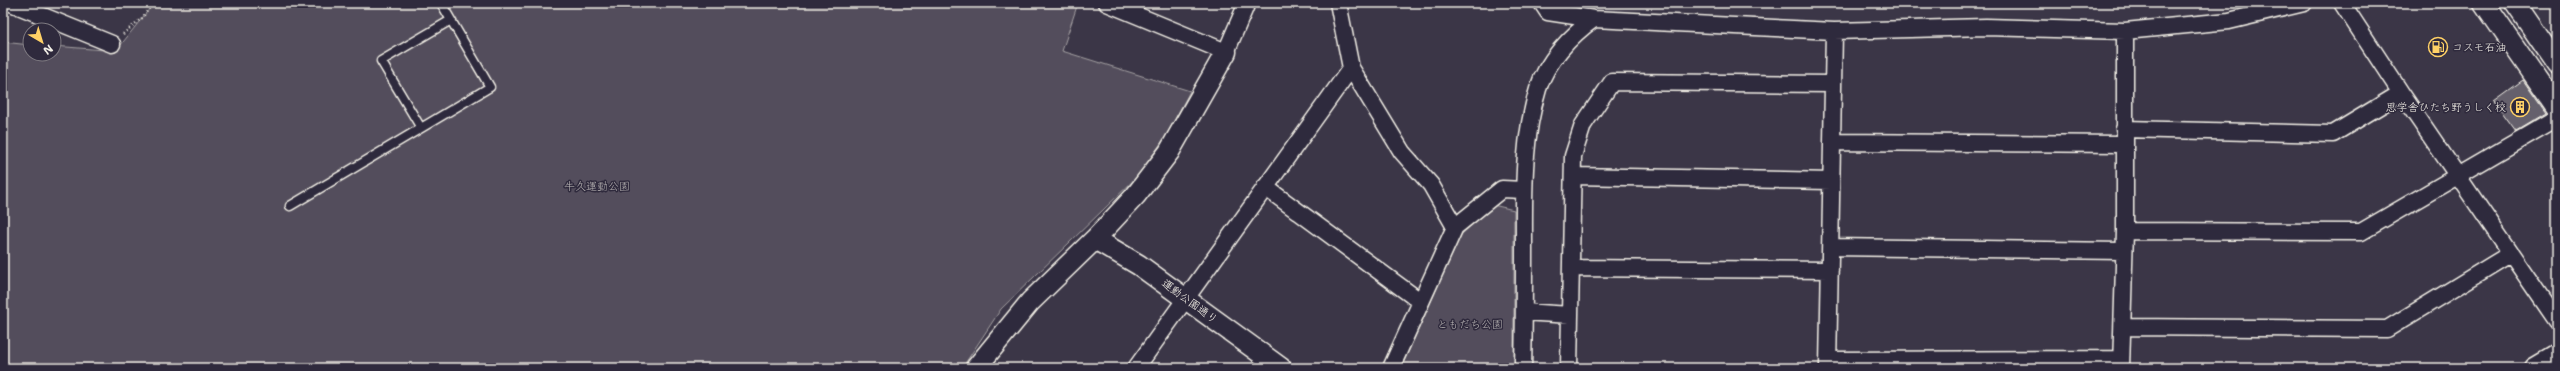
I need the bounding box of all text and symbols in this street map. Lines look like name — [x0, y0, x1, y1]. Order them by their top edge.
north arrow — [22, 22, 62, 62]
fuel station icon: コスモ石油 — [2427, 36, 2449, 58]
place label: コスモ石油 — [2452, 40, 2507, 55]
text: N — [40, 41, 56, 58]
building icon: 思学舎ひたち野うしく校 — [2509, 96, 2531, 118]
place label: 思学舎ひたち野うしく校 — [2385, 100, 2506, 115]
park label: 牛久運動公園 — [564, 179, 630, 194]
street label: 運動公園通り — [1159, 276, 1221, 327]
park label: ともだち公園 — [1437, 317, 1503, 332]

